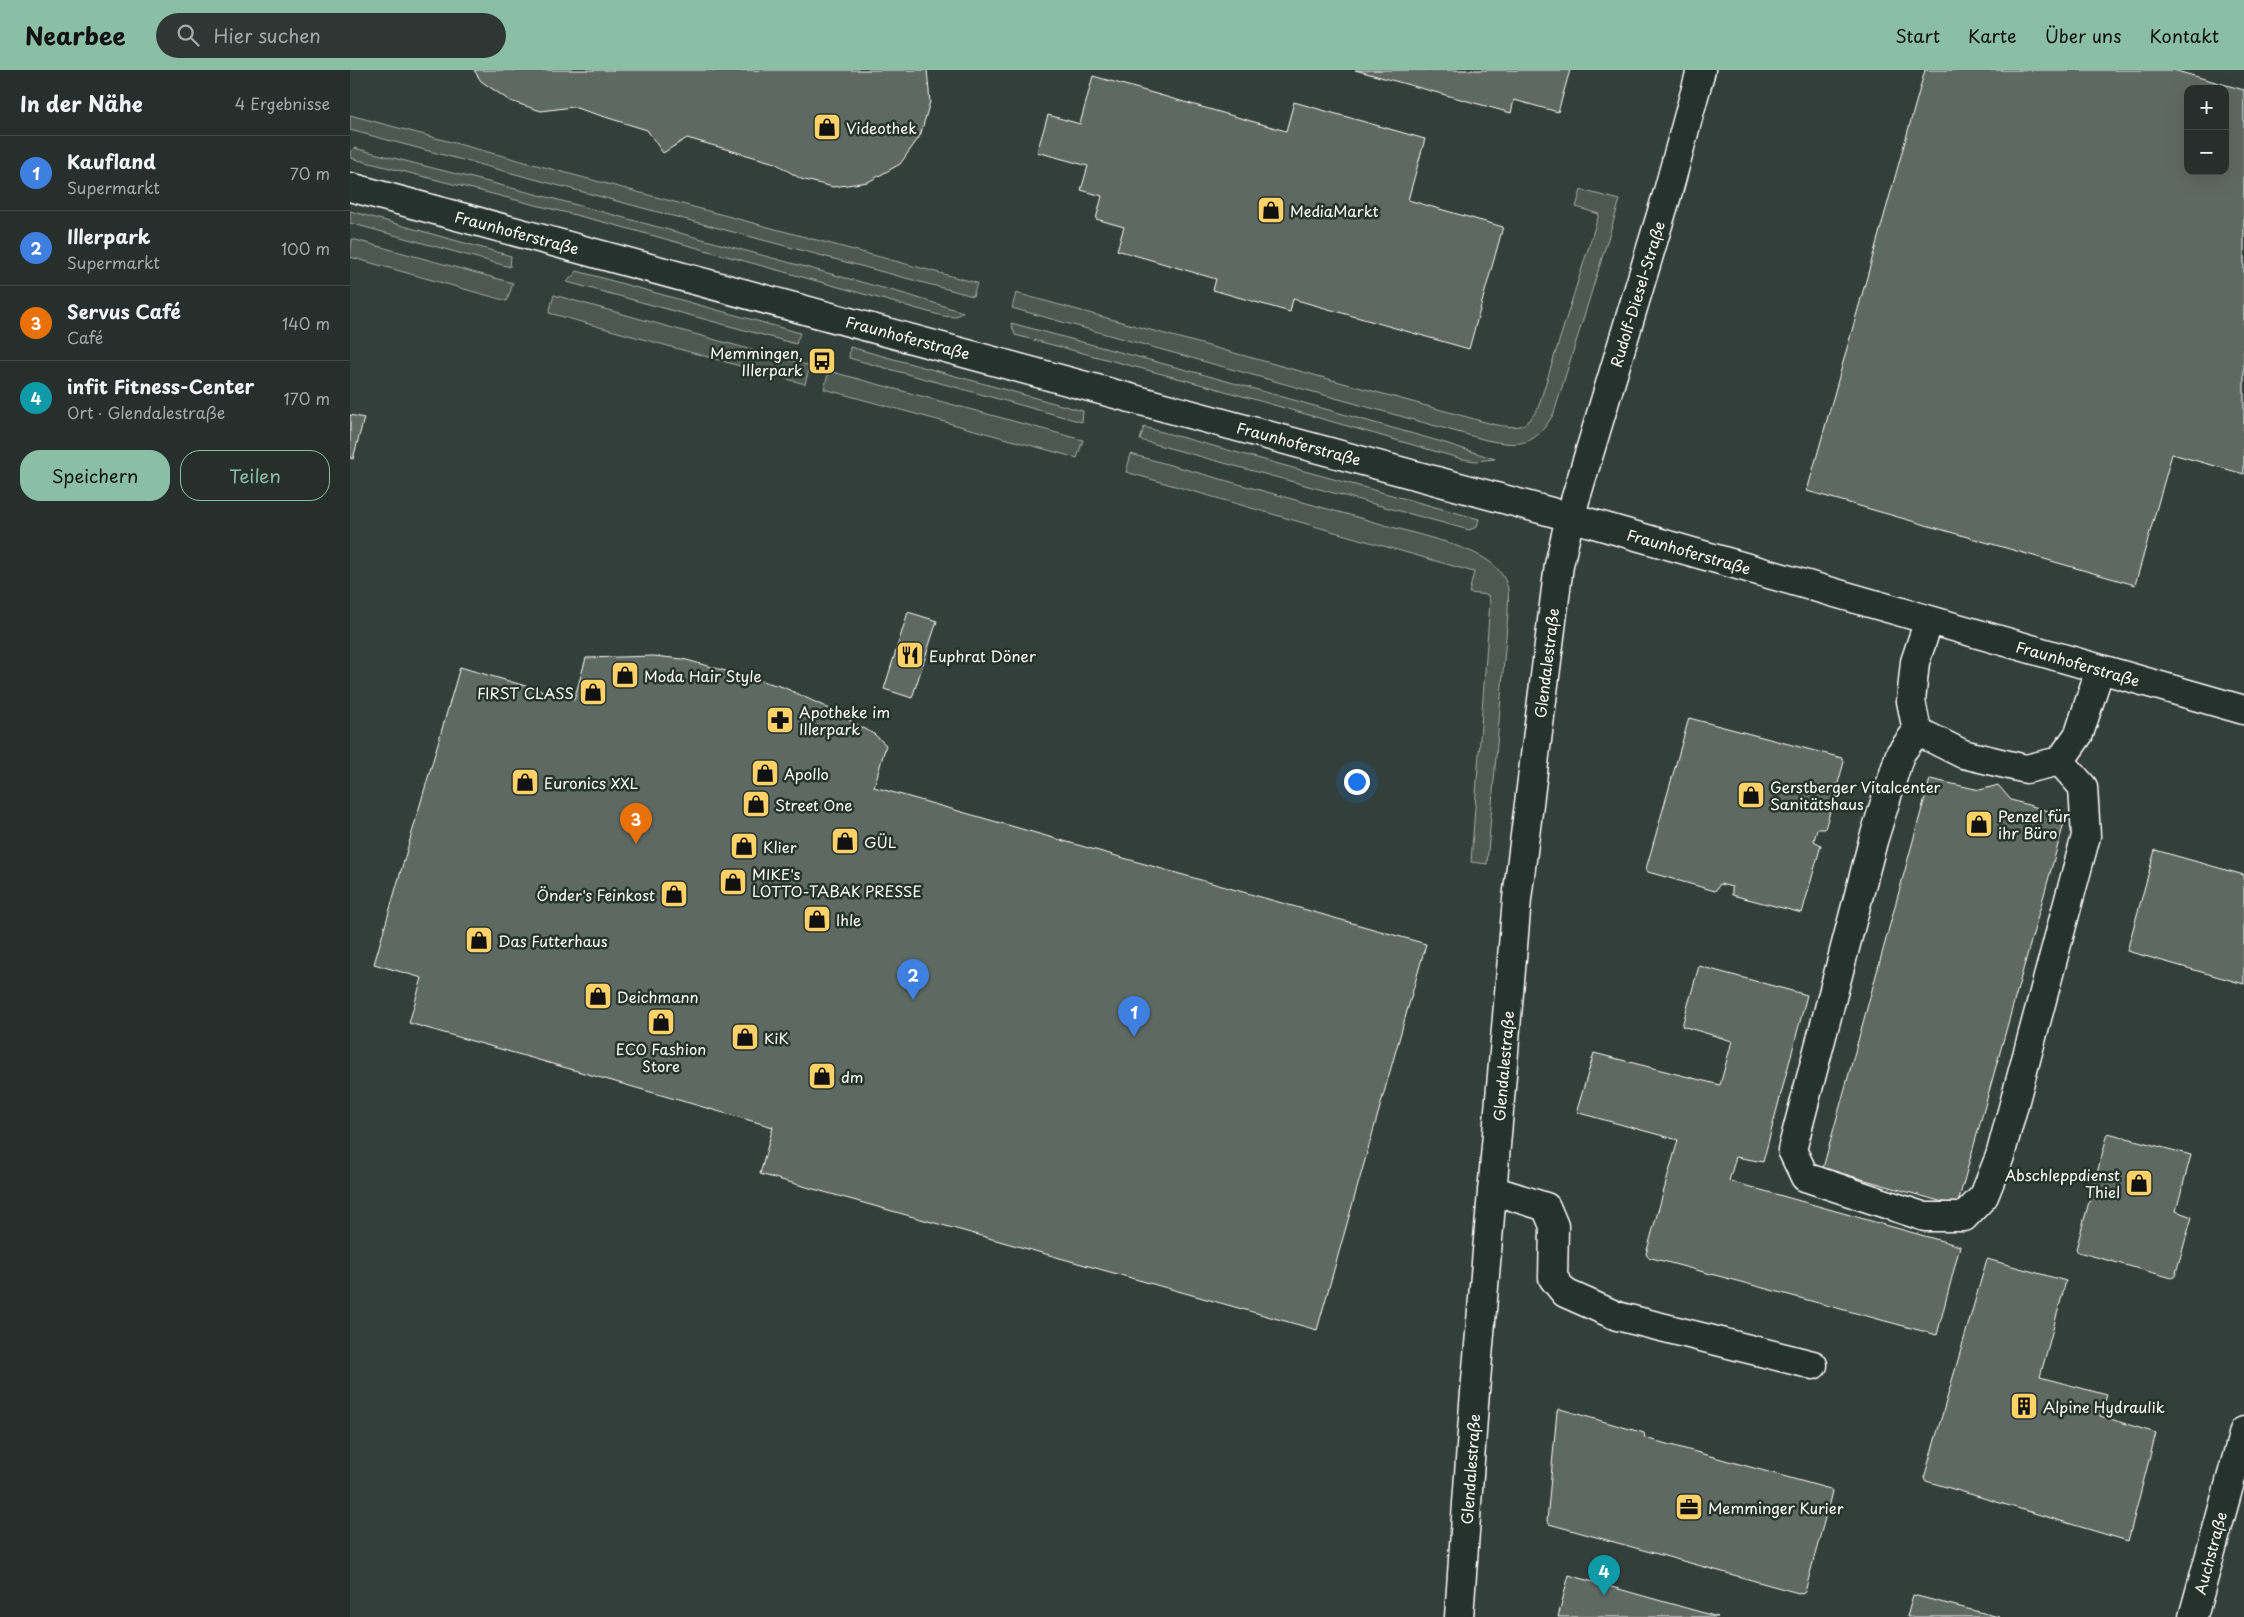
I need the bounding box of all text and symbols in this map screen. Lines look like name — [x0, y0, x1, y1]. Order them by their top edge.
search box — [156, 13, 506, 58]
text: Nearbee — [25, 17, 126, 53]
icon: search — [174, 21, 202, 49]
text: Hier suchen — [214, 21, 321, 49]
text: Start — [1895, 22, 1940, 49]
text: Karte — [1968, 22, 2017, 49]
text: Über uns — [2045, 22, 2121, 49]
text: Kontakt — [2149, 22, 2219, 49]
map controls — [2184, 85, 2229, 175]
button: + — [2184, 85, 2229, 130]
text: In der Nähe — [20, 87, 142, 119]
text: 4 Ergebnisse — [235, 91, 330, 115]
shop icon: Videothek — [812, 112, 842, 142]
place label: Videothek — [846, 116, 917, 139]
button: − — [2184, 130, 2229, 175]
text: Kaufland — [67, 147, 156, 175]
text: 1 — [32, 161, 40, 185]
text: 70 m — [290, 161, 330, 185]
text: Supermarkt — [67, 175, 160, 199]
shop icon: MediaMarkt — [1256, 195, 1286, 225]
place label: MediaMarkt — [1290, 199, 1379, 222]
street label: Fraunhoferstraße — [452, 204, 582, 260]
street label: Rudolf-Diesel-Straße — [1604, 218, 1670, 370]
text: Illerpark — [67, 222, 151, 250]
text: 2 — [30, 236, 42, 260]
text: 100 m — [281, 236, 330, 260]
text: Supermarkt — [67, 250, 160, 274]
text: Servus Café — [67, 297, 181, 325]
street label: Fraunhoferstraße — [843, 309, 973, 365]
text: 3 — [31, 311, 41, 335]
text: 140 m — [282, 311, 330, 335]
text: Café — [67, 325, 103, 349]
place label: Memmingen, Illerpark — [710, 341, 803, 381]
bus stop icon: Memmingen, Illerpark — [807, 346, 837, 376]
text: infit Fitness-Center — [67, 372, 254, 400]
text: 4 — [31, 386, 41, 410]
text: 170 m — [284, 386, 330, 410]
text: Ort · Glendalestraße — [67, 400, 225, 424]
street label: Fraunhoferstraße — [1234, 415, 1364, 471]
button: Speichern — [20, 450, 170, 501]
button: Teilen — [180, 450, 330, 501]
street label: Fraunhoferstraße — [1624, 522, 1754, 580]
street label: Glendalestraße — [1528, 607, 1564, 719]
street label: Fraunhoferstraße — [2013, 634, 2143, 692]
restaurant icon: Euphrat Döner — [895, 640, 925, 670]
place label: Euphrat Döner — [929, 644, 1036, 667]
shop icon: Moda Hair Style — [610, 660, 640, 690]
place label: Moda Hair Style — [644, 664, 762, 687]
shop icon: FIRST CLASS — [578, 677, 608, 707]
place label: FIRST CLASS — [477, 681, 574, 704]
place label: Apotheke im Illerpark — [799, 700, 890, 740]
pharmacy icon: Apotheke im Illerpark — [765, 705, 795, 735]
shop icon: Apollo — [750, 758, 780, 788]
place label: Apollo — [784, 762, 829, 785]
shop icon: Euronics XXL — [510, 767, 540, 797]
your location — [1344, 769, 1370, 795]
place label: Euronics XXL — [544, 771, 639, 794]
place label: Gerstberger Vitalcenter Sanitätshaus — [1770, 775, 1941, 815]
shop icon: Gerstberger Vitalcenter Sanitätshaus — [1736, 780, 1766, 810]
shop icon: Street One — [741, 789, 771, 819]
place label: Street One — [775, 793, 853, 816]
pin: 3 — [620, 803, 652, 844]
place label: Penzel für ihr Büro — [1998, 804, 2070, 844]
shop icon: Penzel für ihr Büro — [1964, 809, 1994, 839]
shop icon: GÜL — [830, 826, 860, 856]
place label: GÜL — [864, 830, 897, 853]
shop icon: Klier — [729, 831, 759, 861]
place label: Klier — [763, 835, 797, 858]
place label: MIKE's LOTTO-TABAK PRESSE — [752, 862, 922, 902]
shop icon: MIKE's LOTTO-TABAK PRESSE — [718, 867, 748, 897]
shop icon: Önder's Feinkost — [659, 879, 689, 909]
place label: Önder's Feinkost — [537, 883, 655, 906]
shop icon: Ihle — [802, 904, 832, 934]
place label: Ihle — [836, 908, 862, 931]
shop icon: Das Futterhaus — [464, 925, 494, 955]
place label: Das Futterhaus — [498, 929, 608, 952]
pin: 2 — [897, 959, 929, 1000]
shop icon: Deichmann — [583, 981, 613, 1011]
place label: Deichmann — [617, 985, 699, 1008]
pin: 1 — [1118, 996, 1150, 1037]
shop icon: ECO Fashion Store — [646, 1007, 676, 1037]
street label: Glendalestraße — [1487, 1010, 1519, 1122]
shop icon: KiK — [730, 1022, 760, 1052]
place label: KiK — [764, 1026, 789, 1049]
place label: ECO Fashion Store — [616, 1037, 706, 1077]
shop icon: dm — [807, 1061, 837, 1091]
place label: dm — [841, 1065, 863, 1088]
place label: Abschleppdienst Thiel — [2005, 1163, 2120, 1203]
shop icon: Abschleppdienst Thiel — [2124, 1168, 2154, 1198]
building icon: Alpine Hydraulik — [2009, 1391, 2039, 1421]
place label: Alpine Hydraulik — [2043, 1395, 2165, 1418]
street label: Glendalestraße — [1455, 1413, 1485, 1525]
office icon: Memminger Kurier — [1674, 1492, 1704, 1522]
place label: Memminger Kurier — [1708, 1496, 1844, 1519]
street label: Auchstraße — [2188, 1509, 2232, 1597]
pin: 4 — [1588, 1555, 1620, 1596]

